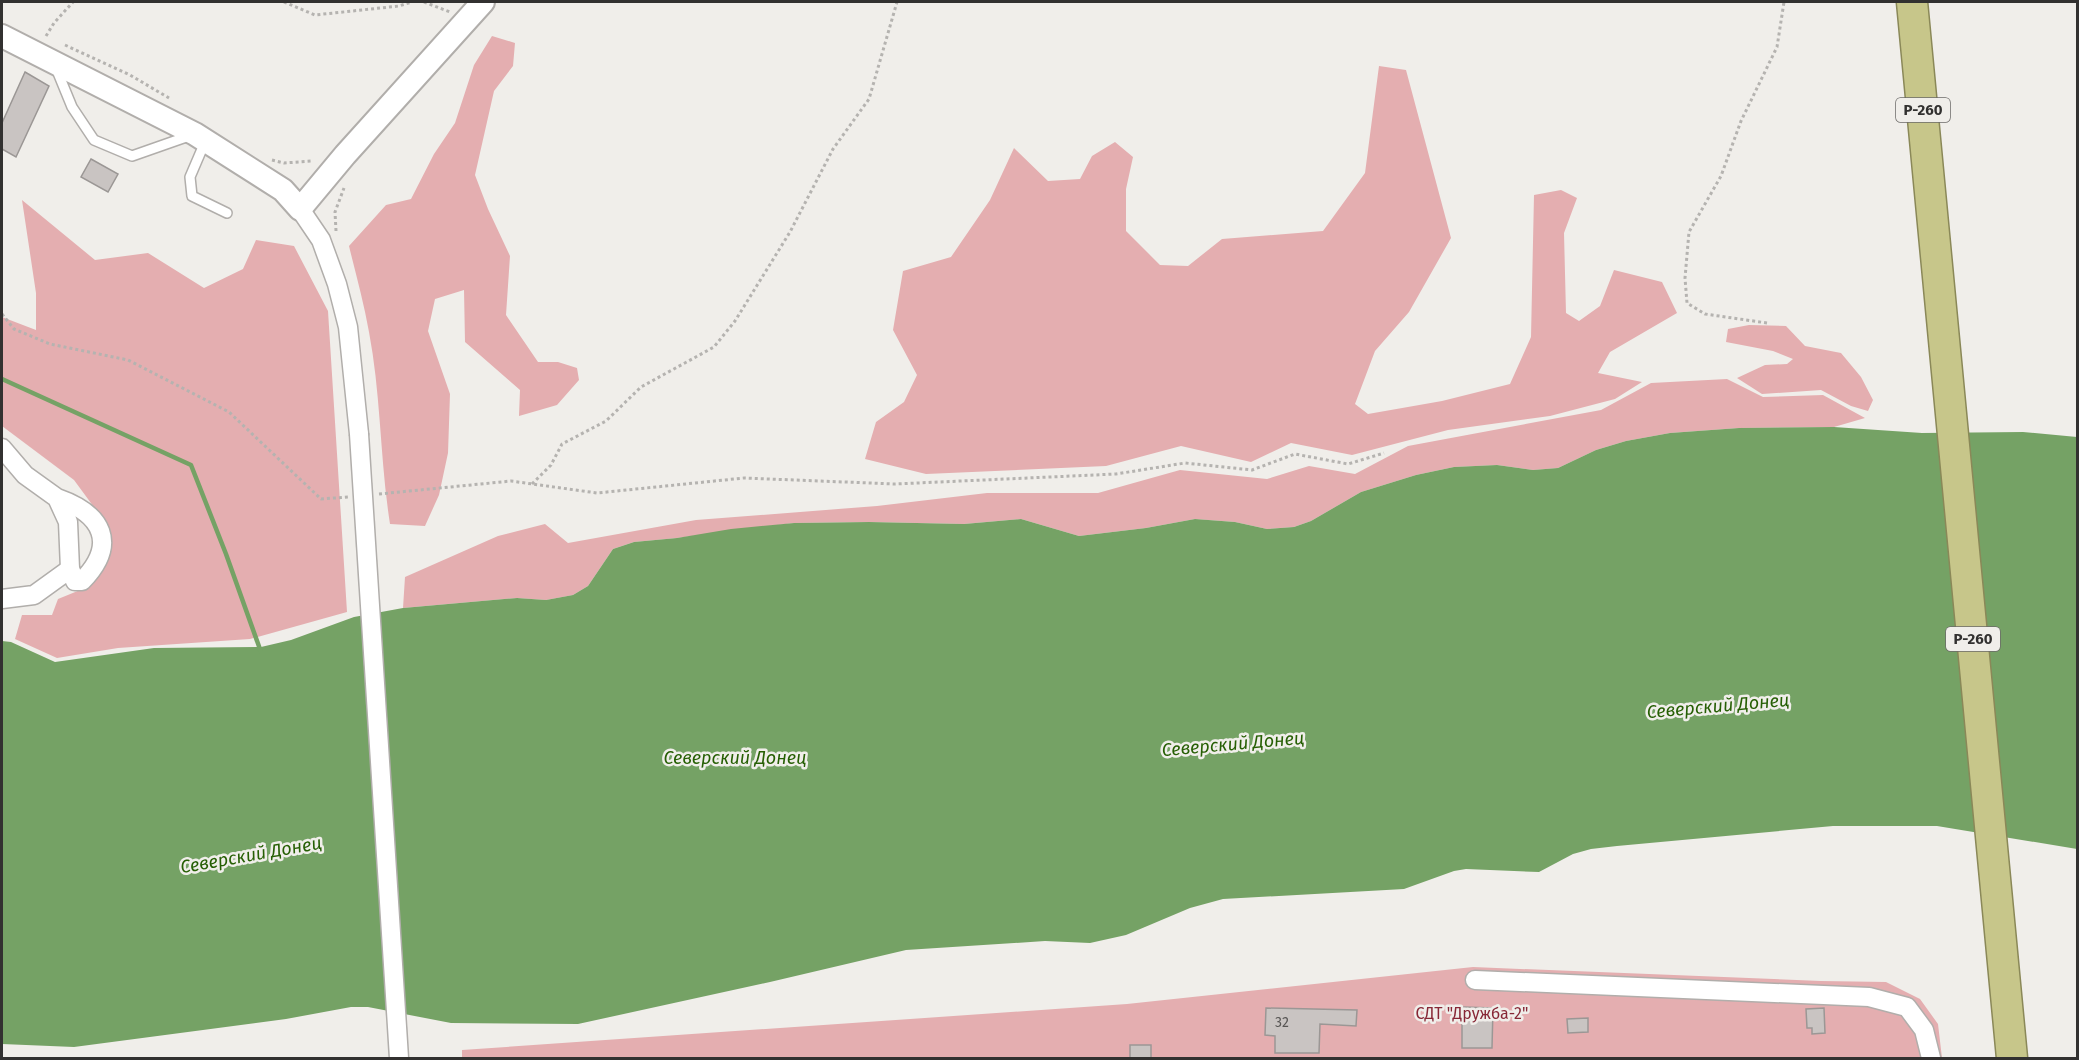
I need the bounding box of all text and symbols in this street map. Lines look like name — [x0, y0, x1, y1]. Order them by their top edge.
road number: Р-260 — [1896, 98, 1950, 122]
road number: Р-260 — [1946, 627, 2000, 651]
water label: Северский Донец — [1646, 689, 1790, 723]
water label: Северский Донец — [1161, 727, 1305, 761]
water label: Северский Донец — [663, 747, 807, 769]
water label: Северский Донец — [179, 832, 323, 878]
park label: СДТ "Дружба-2" — [1416, 1004, 1528, 1023]
house number: 32 — [1275, 1014, 1289, 1031]

